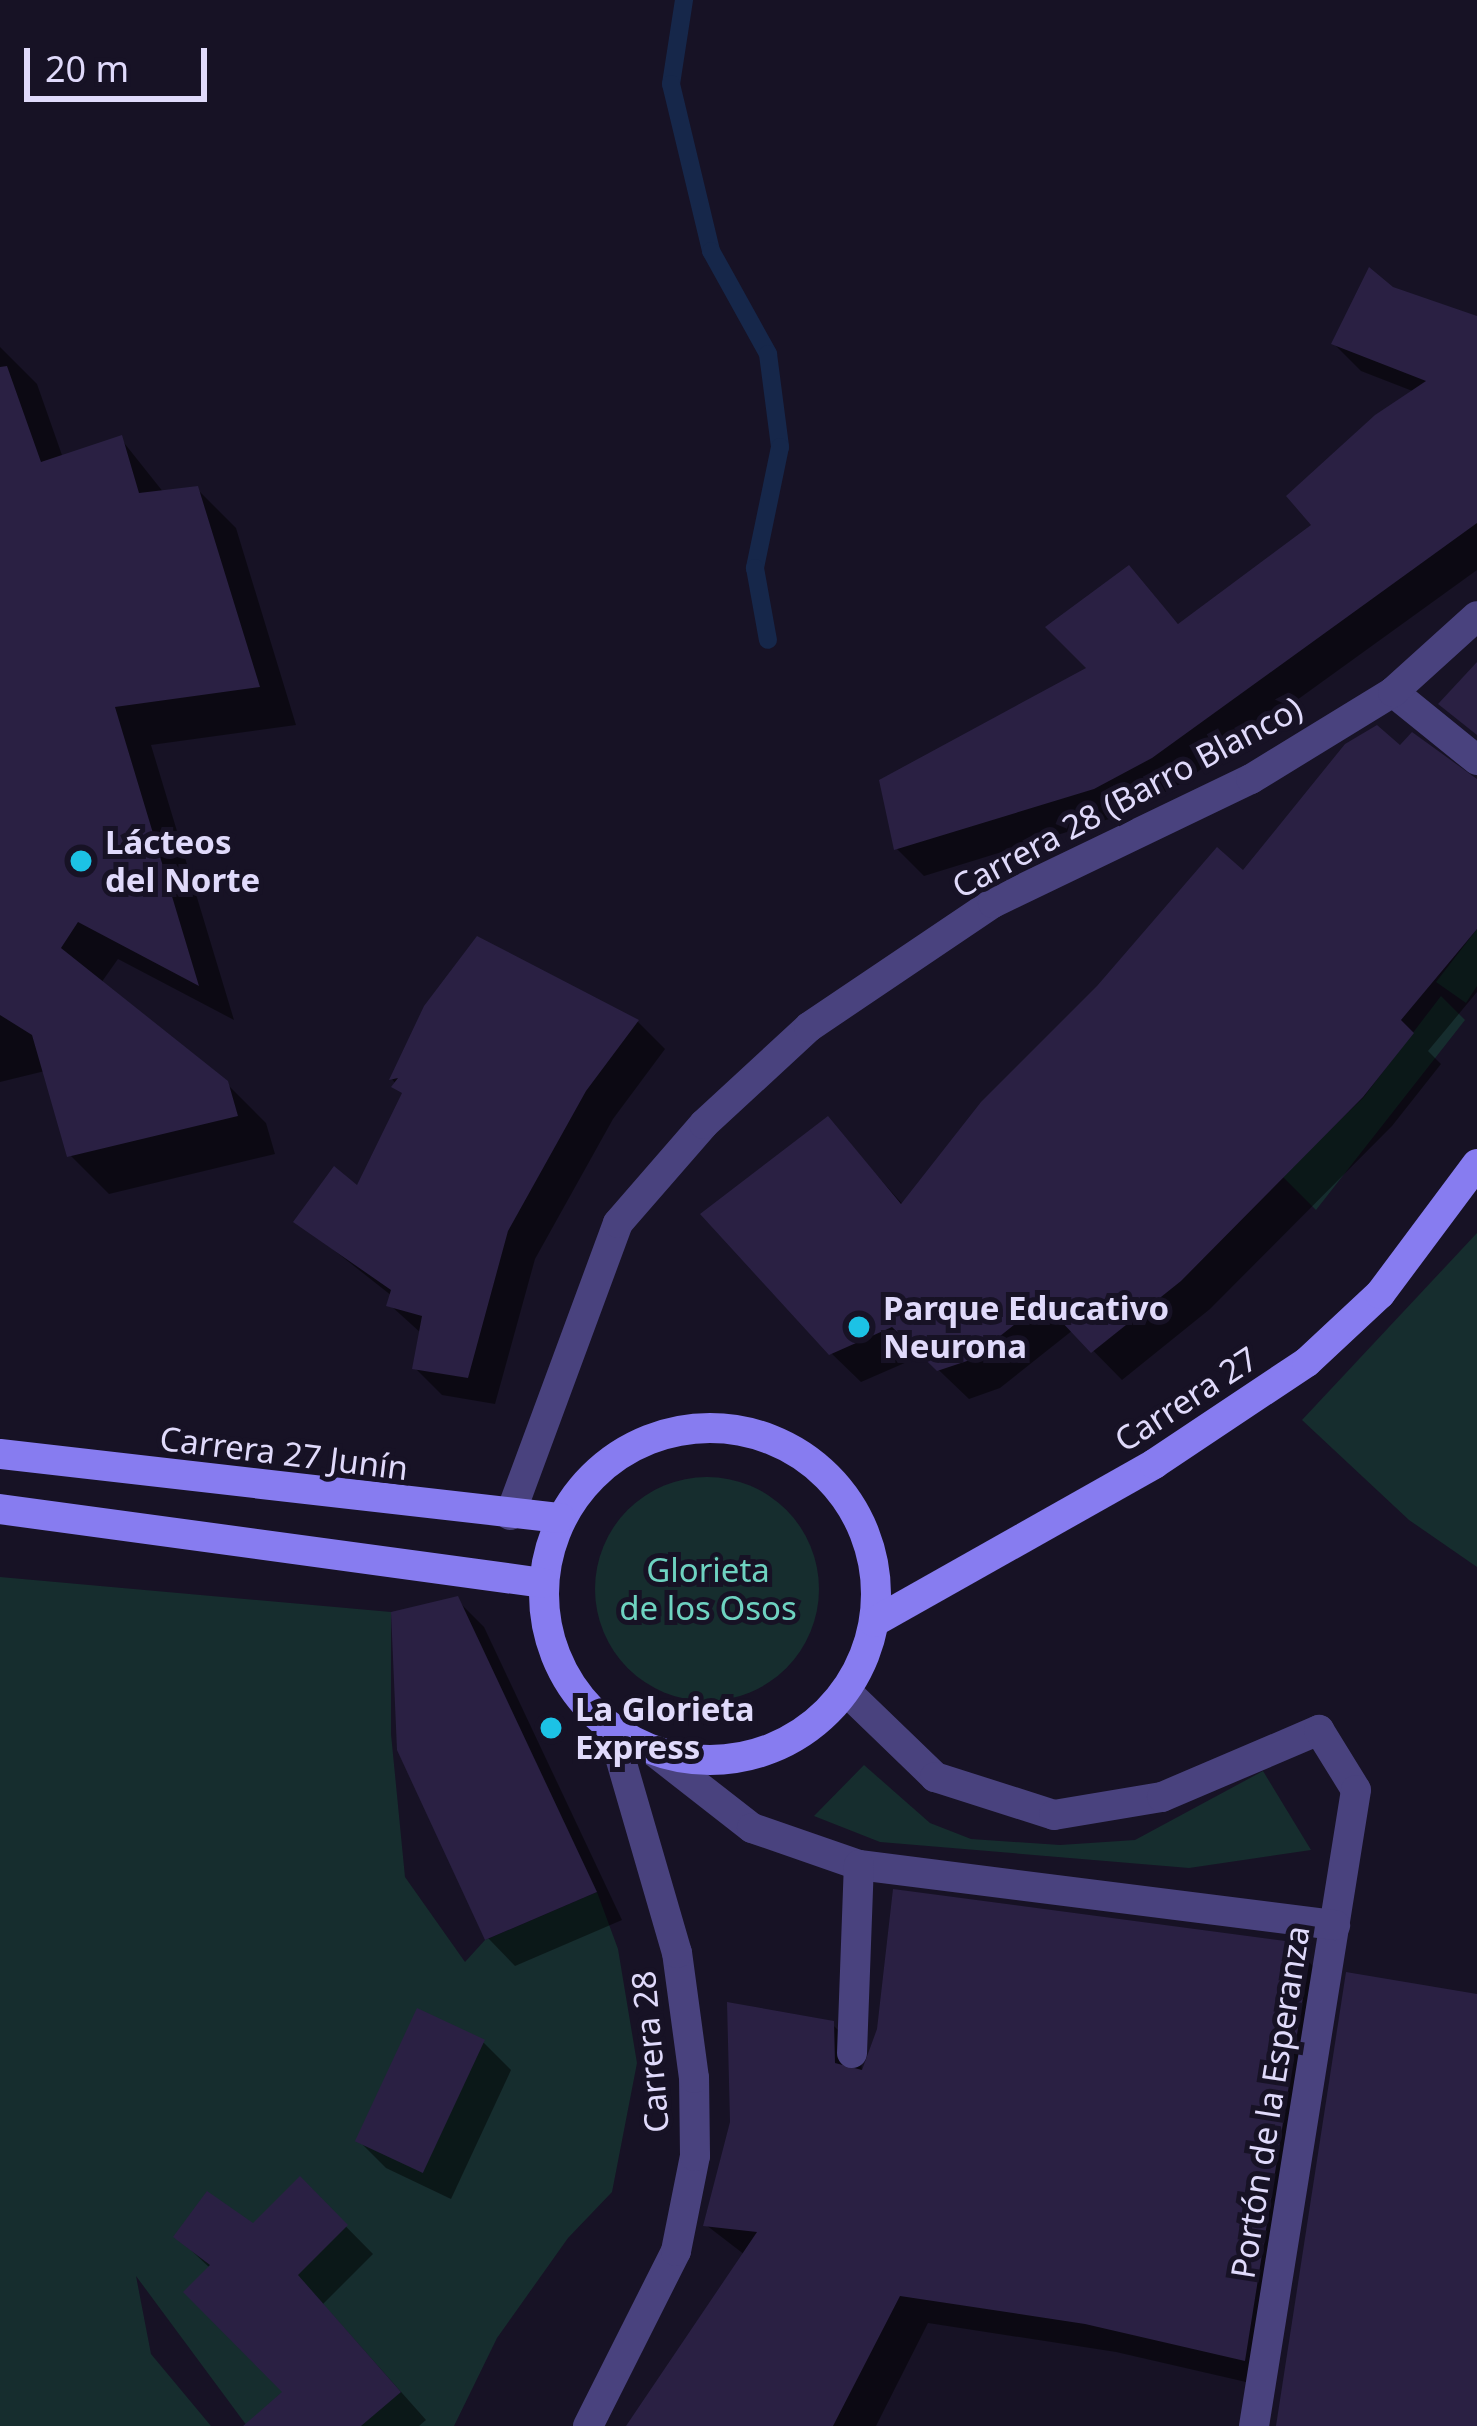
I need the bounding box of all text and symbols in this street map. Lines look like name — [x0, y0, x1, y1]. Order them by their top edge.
scale bar — [30, 24, 213, 98]
text: 20 m — [45, 44, 129, 93]
street label: Carrera 28 (Barro Blanco) — [945, 688, 1309, 906]
place label: Lácteos del Norte — [105, 822, 260, 900]
marker: Lácteos del Norte — [68, 848, 94, 874]
place label: Parque Educativo Neurona — [883, 1288, 1169, 1366]
marker: Parque Educativo Neurona — [846, 1314, 872, 1340]
street label: Carrera 27 — [1107, 1338, 1265, 1460]
street label: Carrera 27 Junín — [158, 1418, 410, 1488]
park label: Glorieta de los Osos — [619, 1550, 797, 1628]
place label: La Glorieta Express — [575, 1689, 755, 1767]
marker: La Glorieta Express — [538, 1715, 564, 1741]
street label: Portón de la Esperanza — [1223, 1923, 1317, 2281]
street label: Carrera 28 — [623, 1969, 677, 2135]

